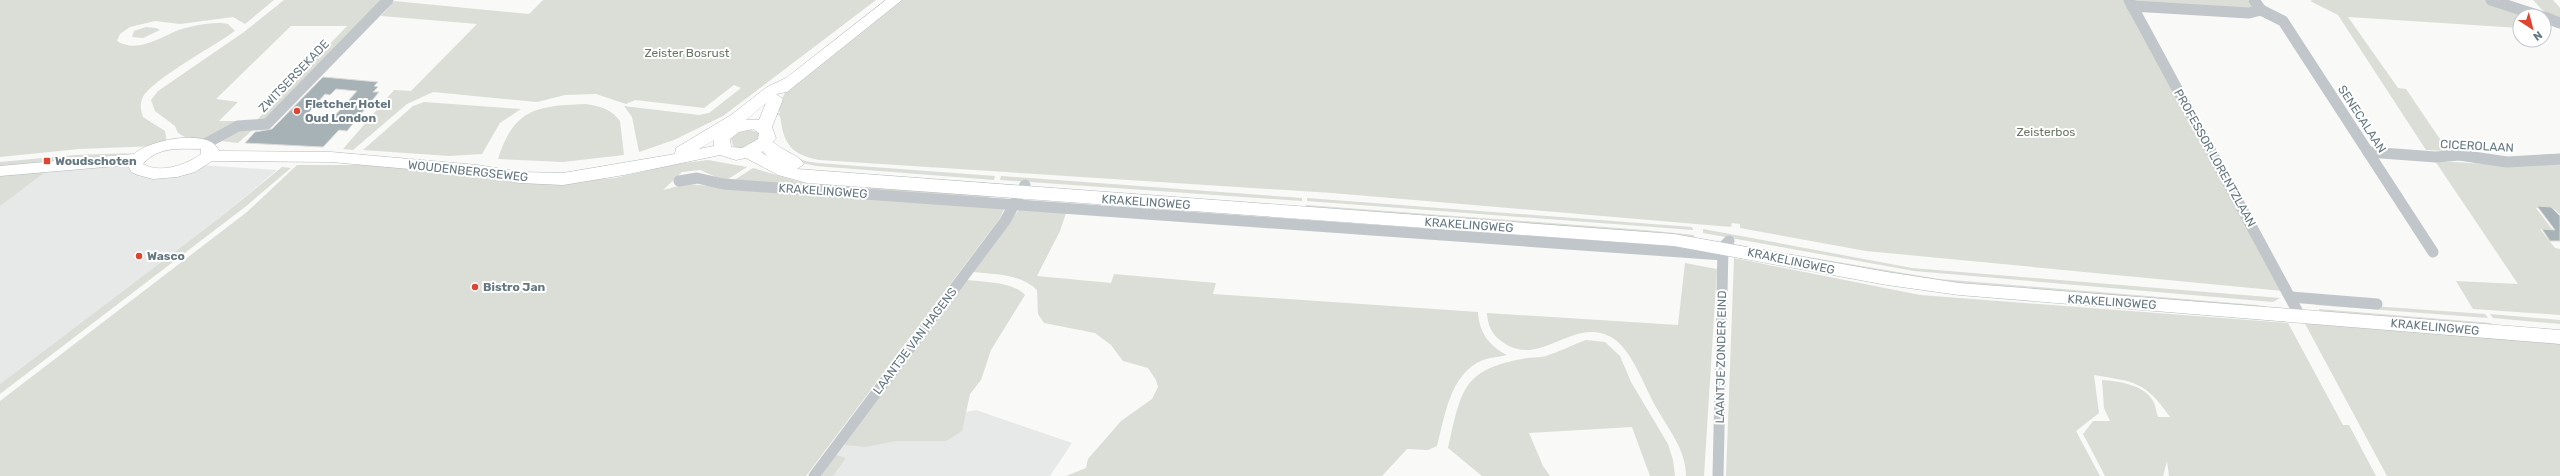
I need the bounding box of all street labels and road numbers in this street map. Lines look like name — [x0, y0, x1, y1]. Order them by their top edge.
street label: ZWITSERSEKADE — [256, 37, 332, 115]
street label: SENECALAAN — [2335, 83, 2389, 155]
street label: PROFESSOR LORENTZLAAN — [2171, 87, 2259, 229]
street label: CICEROLAAN — [2440, 137, 2514, 155]
street label: WOUDENBERGSEWEG — [407, 158, 529, 184]
street label: KRAKELINGWEG — [778, 181, 868, 201]
street label: KRAKELINGWEG — [1101, 192, 1191, 212]
street label: KRAKELINGWEG — [1424, 215, 1514, 235]
street label: KRAKELINGWEG — [1746, 245, 1836, 277]
street label: LAANTJE VAN HAGENS — [870, 285, 960, 397]
street label: LAANTJE ZONDER EIND — [1713, 290, 1729, 424]
street label: KRAKELINGWEG — [2067, 292, 2157, 312]
street label: KRAKELINGWEG — [2390, 316, 2480, 338]

